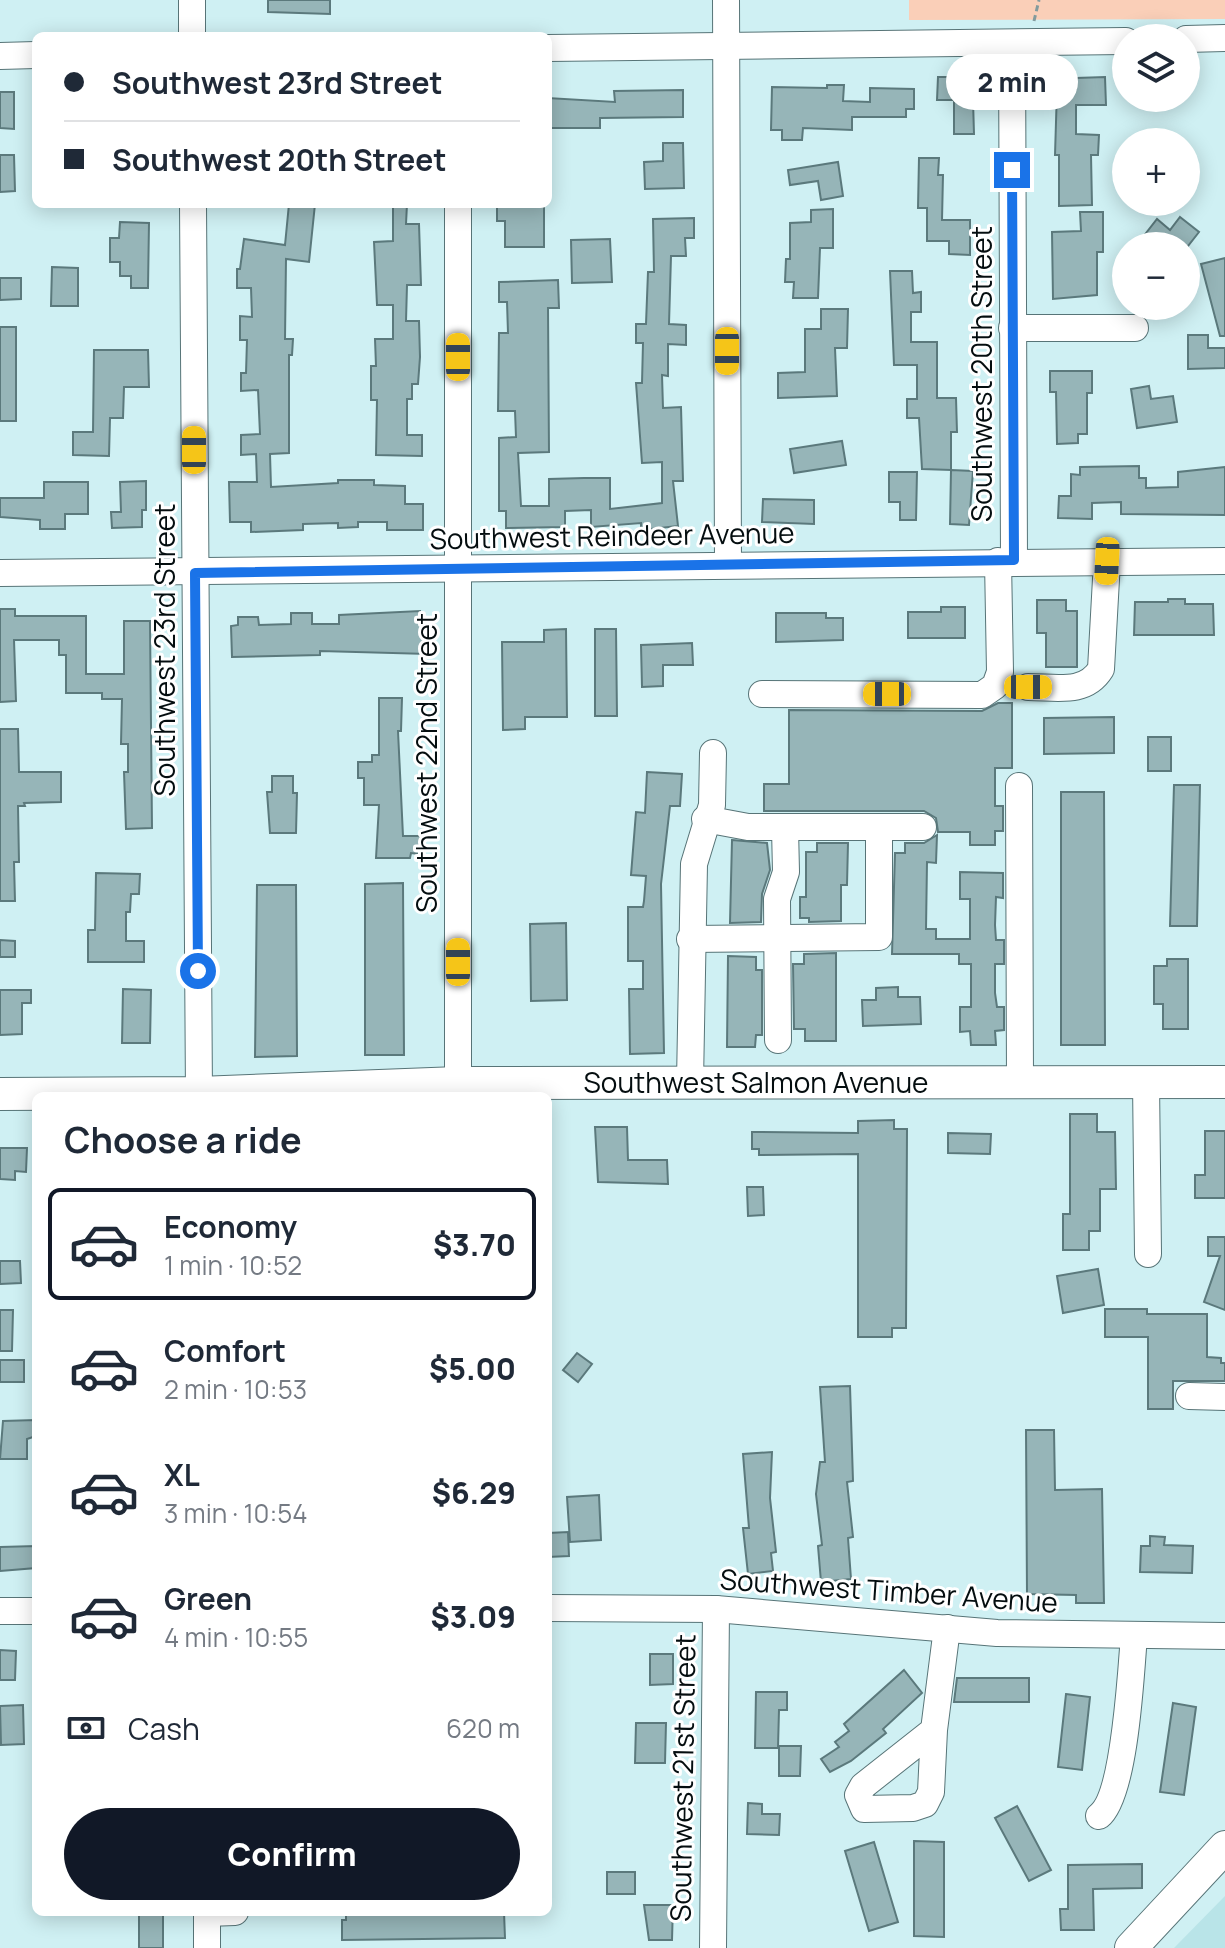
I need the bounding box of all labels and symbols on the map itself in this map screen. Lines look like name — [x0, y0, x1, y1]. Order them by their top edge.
callout: 2 min — [946, 54, 1078, 110]
route end — [994, 152, 1030, 188]
street label: Southwest 20th Street — [962, 226, 1000, 522]
car — [715, 327, 739, 375]
car — [446, 333, 470, 381]
car — [182, 426, 206, 474]
street label: Southwest 23rd Street — [145, 504, 183, 796]
street label: Southwest Reindeer Avenue — [429, 513, 795, 557]
car — [1094, 536, 1120, 586]
street label: Southwest 22nd Street — [407, 613, 445, 913]
car — [1004, 675, 1052, 699]
car — [863, 682, 911, 706]
car — [446, 938, 470, 986]
route start — [180, 953, 216, 989]
street label: Southwest Salmon Avenue — [584, 1063, 928, 1101]
street label: Southwest Timber Avenue — [719, 1559, 1059, 1621]
street label: Southwest 21st Street — [660, 1634, 704, 1922]

